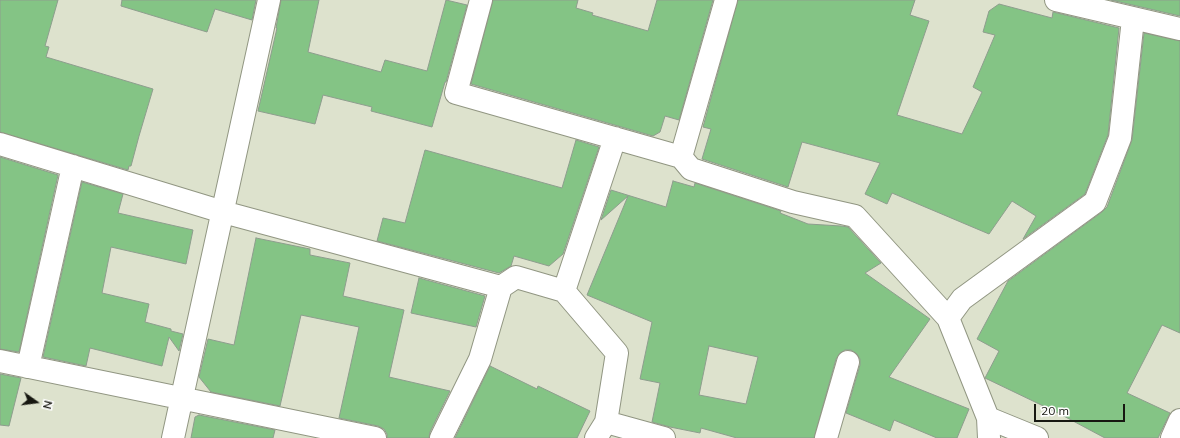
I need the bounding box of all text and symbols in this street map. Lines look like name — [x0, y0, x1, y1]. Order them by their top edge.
north arrow — [16, 382, 56, 422]
scale bar — [1036, 396, 1127, 422]
text: N — [40, 399, 55, 411]
text: 20 m — [1041, 403, 1069, 418]

